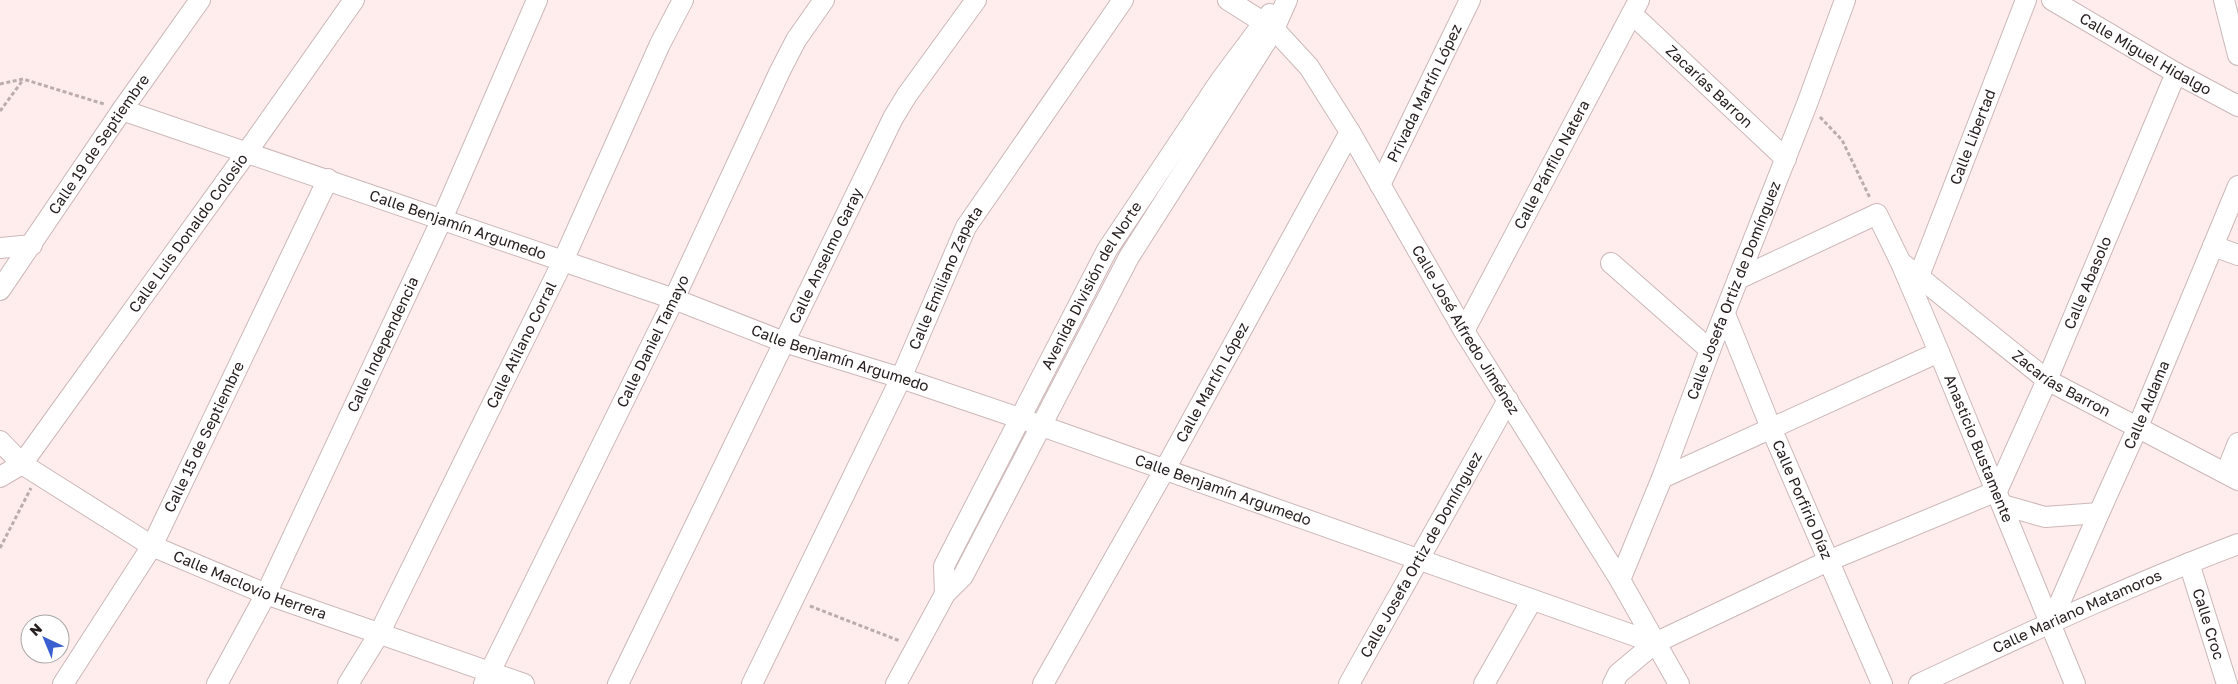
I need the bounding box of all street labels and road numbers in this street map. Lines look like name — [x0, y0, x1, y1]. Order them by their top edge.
street label: Calle Miguel Hidalgo — [2077, 8, 2215, 98]
street label: Privada Martín López — [1383, 21, 1465, 165]
street label: Zacarías Barron — [1663, 41, 1757, 131]
street label: Calle 19 de Septiembre — [44, 70, 153, 217]
street label: Calle Libertad — [1945, 86, 1999, 187]
street label: Calle Pánfilo Natera — [1509, 97, 1593, 232]
street label: Calle Luis Donaldo Colosio — [124, 150, 251, 316]
street label: Calle Josefa Ortiz de Domínguez — [1682, 178, 1784, 402]
street label: Calle Anselmo Garay — [785, 184, 866, 326]
street label: Calle Benjamín Argumedo — [367, 185, 549, 263]
street label: Avenida División del Norte — [1037, 197, 1145, 372]
street label: Calle Emiliano Zapata — [904, 202, 986, 352]
street label: Calle Abasolo — [2059, 233, 2114, 332]
street label: Calle José Alfredo Jiménez — [1409, 241, 1524, 418]
street label: Calle Daniel Tamayo — [612, 272, 692, 410]
street label: Calle Independencia — [343, 274, 422, 415]
street label: Calle Atilano Corral — [482, 278, 560, 411]
street label: Calle Martín López — [1171, 318, 1252, 445]
street label: Calle Benjamín Argumedo — [749, 320, 932, 395]
street label: Zacarías Barron — [2009, 346, 2114, 420]
street label: Calle 15 de Septiembre — [159, 358, 247, 515]
street label: Calle Aldama — [2119, 358, 2172, 452]
street label: Anasticio Bustamente — [1941, 371, 2018, 525]
street label: Calle Porfirio Díaz — [1769, 437, 1837, 562]
street label: Calle Josefa Ortiz de Domínguez — [1356, 448, 1485, 660]
street label: Calle Benjamín Argumedo — [1133, 450, 1314, 529]
street label: Calle Maclovio Herrera — [171, 546, 329, 622]
street label: Calle Mariano Matamoros — [1989, 565, 2164, 656]
street label: Calle Croc — [2189, 586, 2229, 662]

